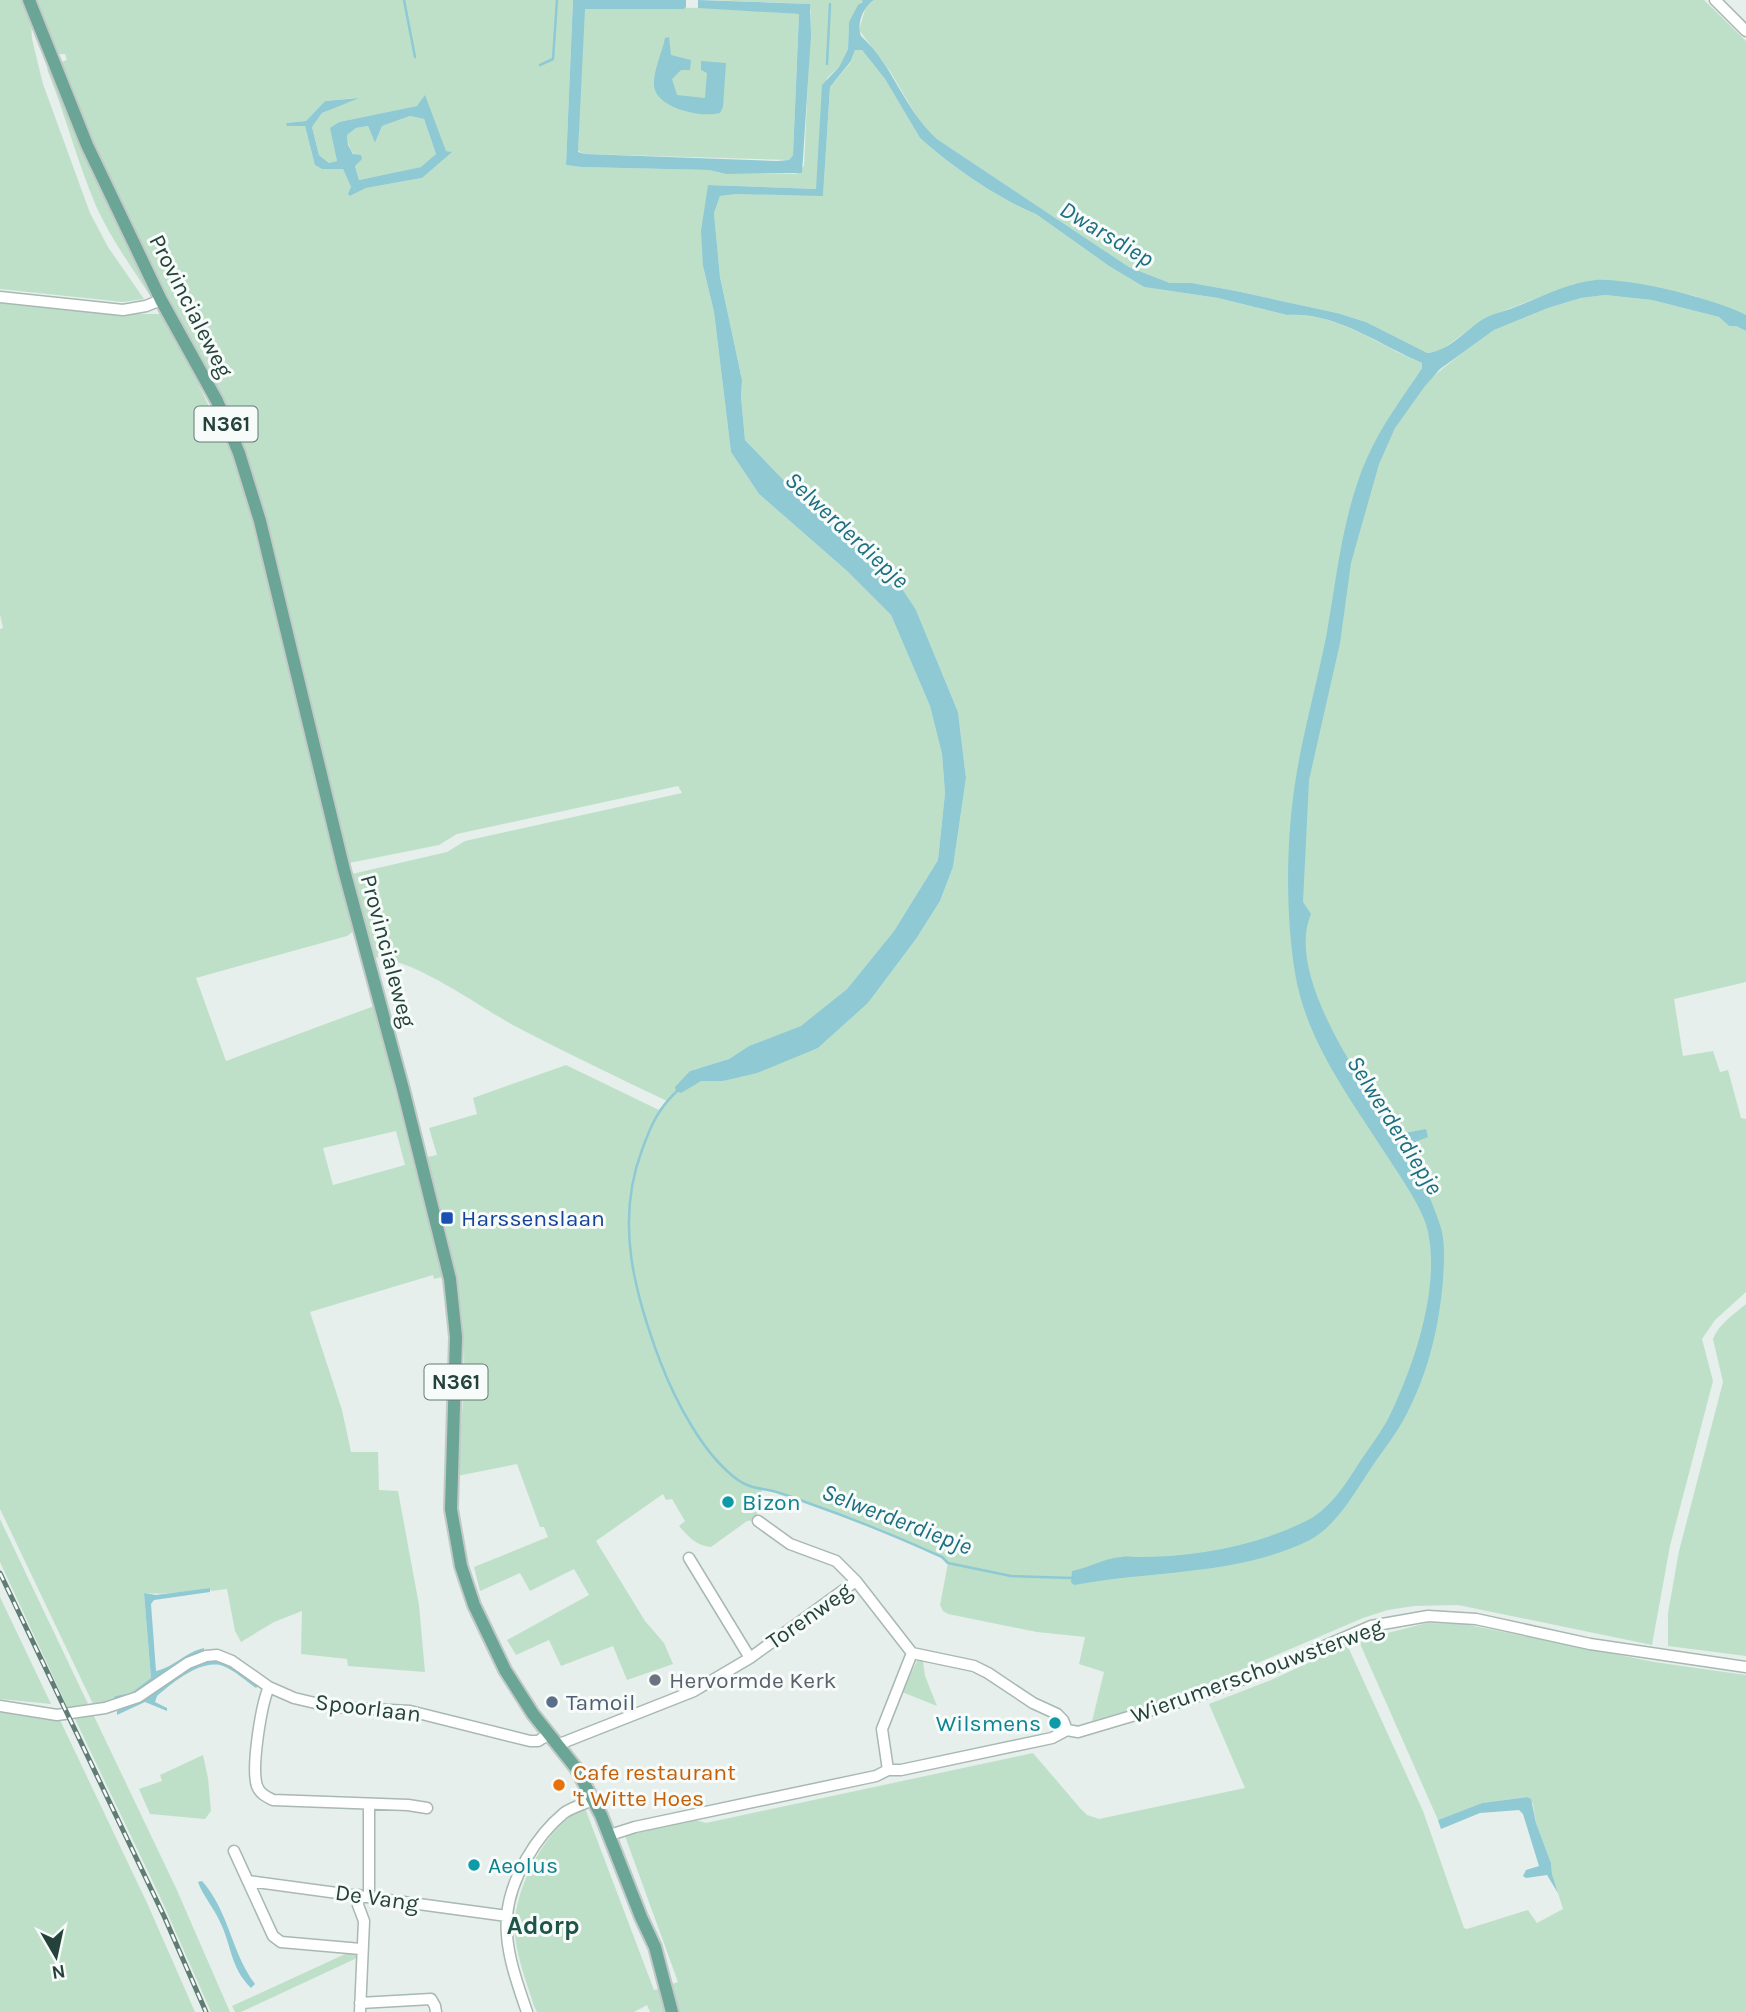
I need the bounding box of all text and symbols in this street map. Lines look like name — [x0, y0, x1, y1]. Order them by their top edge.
water label: Dwarsdiep — [1055, 195, 1159, 273]
street label: Provincialeweg — [143, 230, 239, 382]
road number: N361 — [194, 406, 258, 442]
water label: Selwerderdiepje — [779, 466, 915, 594]
street label: Provincialeweg — [355, 872, 421, 1030]
water label: Selwerderdiepje — [1341, 1050, 1449, 1200]
place label: Harssenslaan — [461, 1205, 605, 1232]
marker: Harssenslaan — [439, 1210, 455, 1226]
road number: N361 — [424, 1364, 488, 1400]
water label: Selwerderdiepje — [818, 1478, 976, 1560]
place label: Bizon — [742, 1489, 801, 1516]
marker: Bizon — [720, 1494, 736, 1510]
street label: Torenweg — [761, 1577, 857, 1655]
street label: Wierumerschouwsterweg — [1127, 1613, 1387, 1729]
place label: Hervormde Kerk — [669, 1667, 836, 1694]
marker: Hervormde Kerk — [647, 1672, 663, 1688]
street label: Spoorlaan — [314, 1688, 422, 1728]
place label: Tamoil — [566, 1689, 636, 1716]
marker: Tamoil — [544, 1694, 560, 1710]
place label: Wilsmens — [936, 1710, 1041, 1737]
marker: Wilsmens — [1047, 1715, 1063, 1731]
place label: Cafe restaurant 't Witte Hoes — [573, 1759, 736, 1812]
marker: Cafe restaurant 't Witte Hoes — [551, 1777, 567, 1793]
place label: Aeolus — [488, 1852, 558, 1879]
marker: Aeolus — [466, 1857, 482, 1873]
street label: De Vang — [333, 1879, 421, 1917]
district label: Adorp — [506, 1910, 580, 1941]
north arrow — [21, 1921, 91, 1991]
text: N — [50, 1960, 67, 1984]

